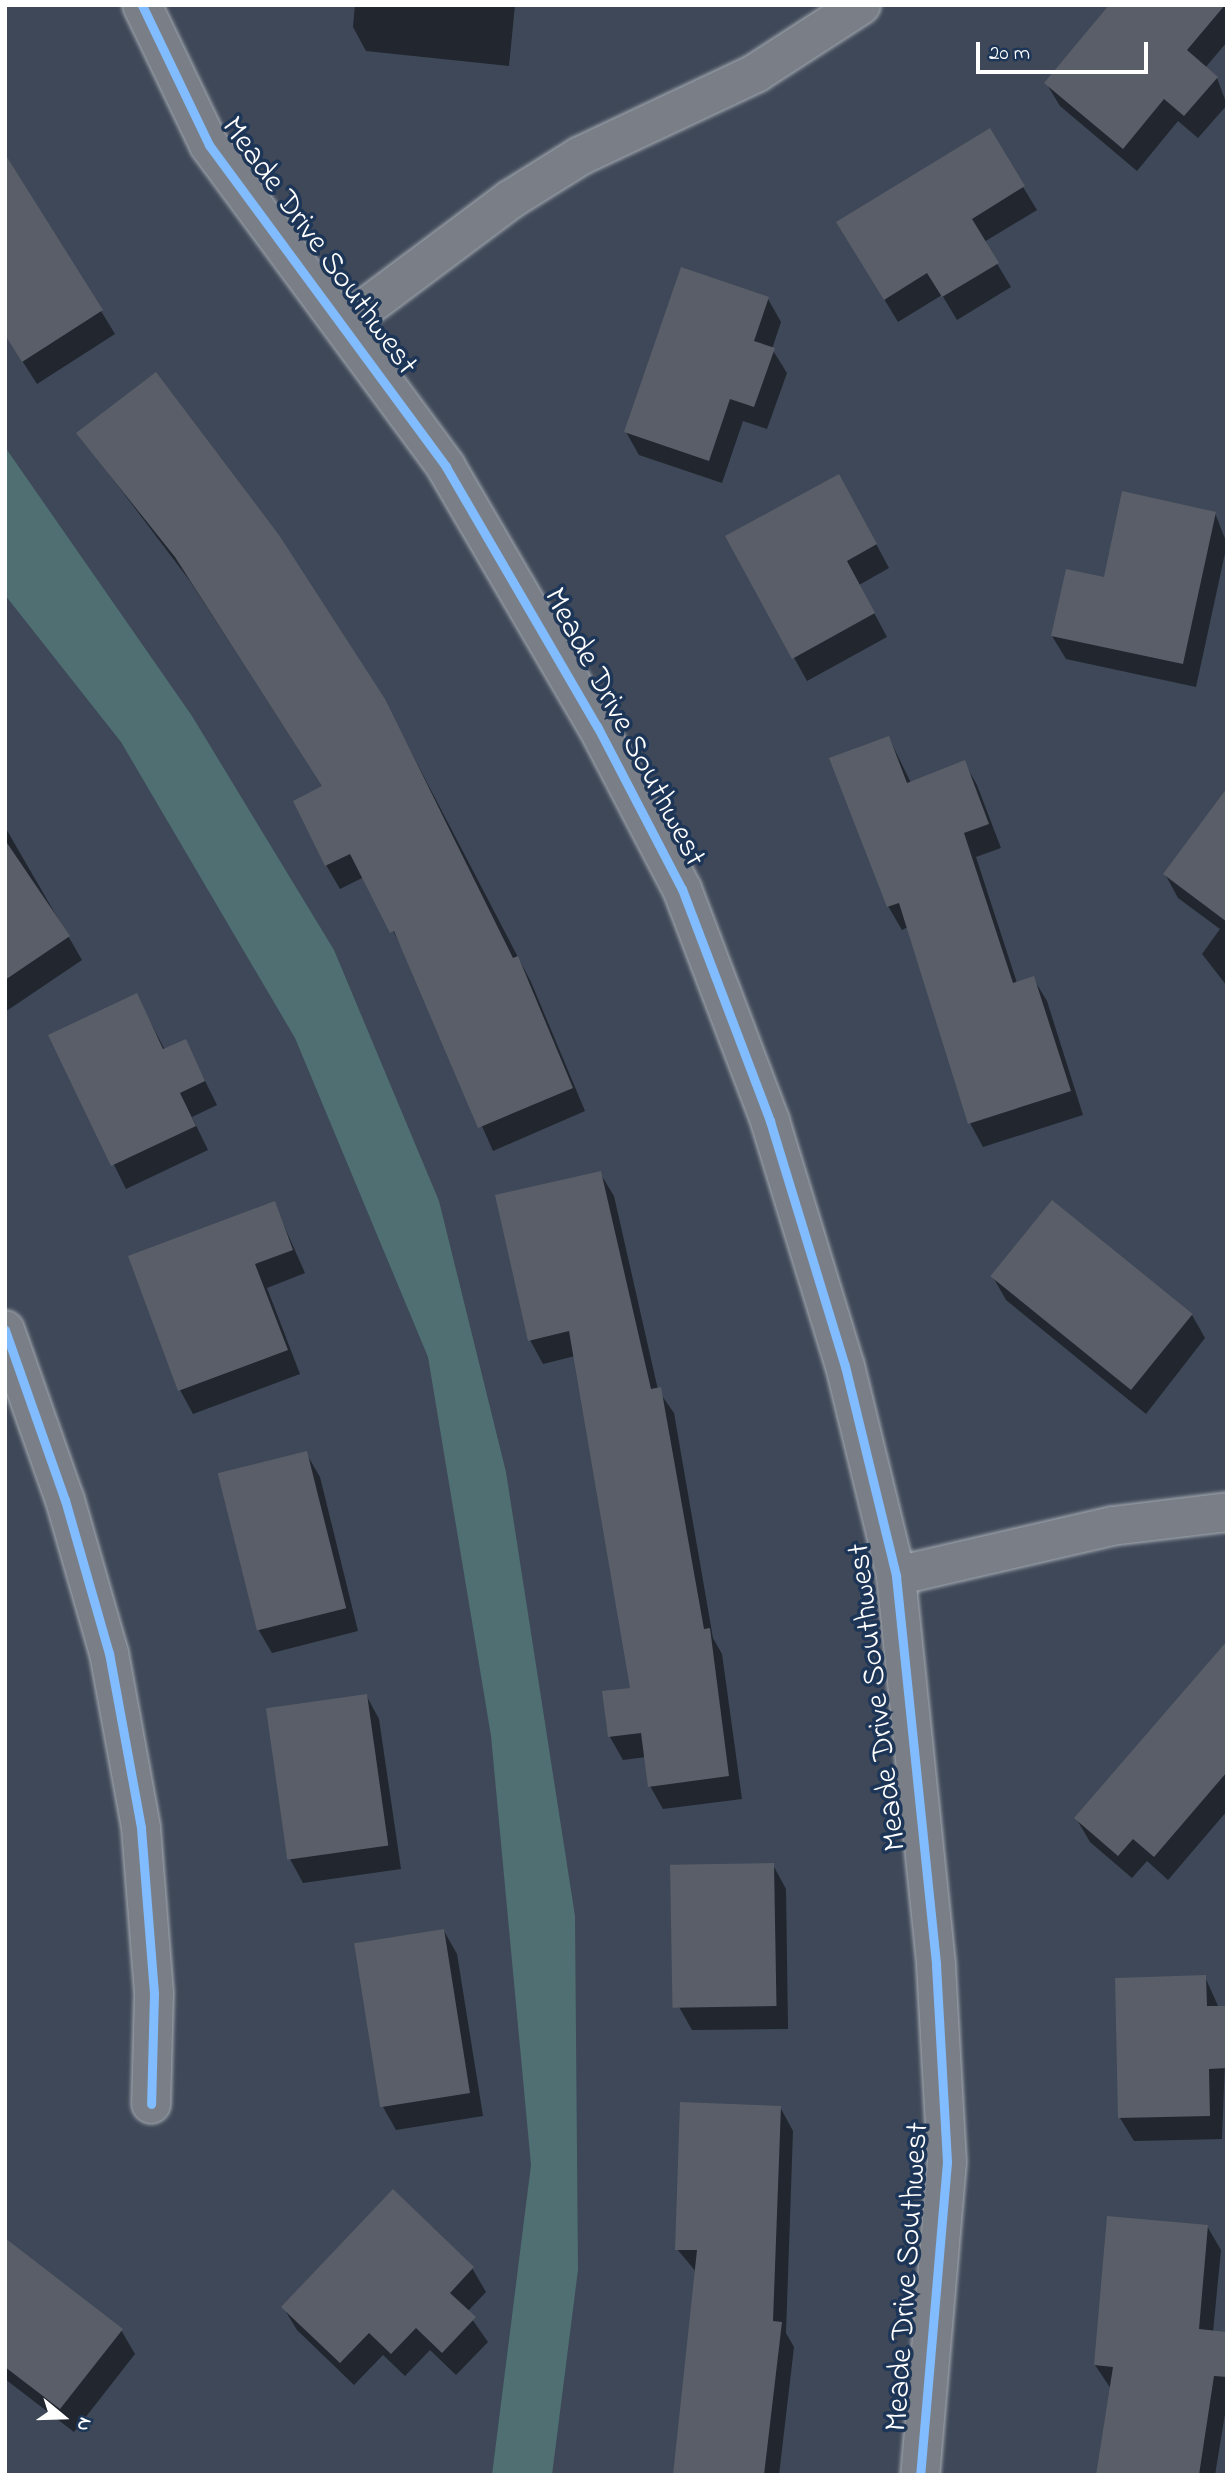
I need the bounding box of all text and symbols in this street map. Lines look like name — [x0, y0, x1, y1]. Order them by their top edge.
scale bar — [980, 28, 1152, 72]
text: 20 m — [989, 39, 1030, 69]
street label: Meade Drive Southwest — [211, 110, 425, 384]
street label: Meade Drive Southwest — [533, 582, 713, 874]
street label: Meade Drive Southwest — [841, 1541, 917, 1853]
street label: Meade Drive Southwest — [879, 2121, 939, 2433]
north arrow — [28, 2382, 98, 2452]
text: N — [68, 2414, 98, 2434]

